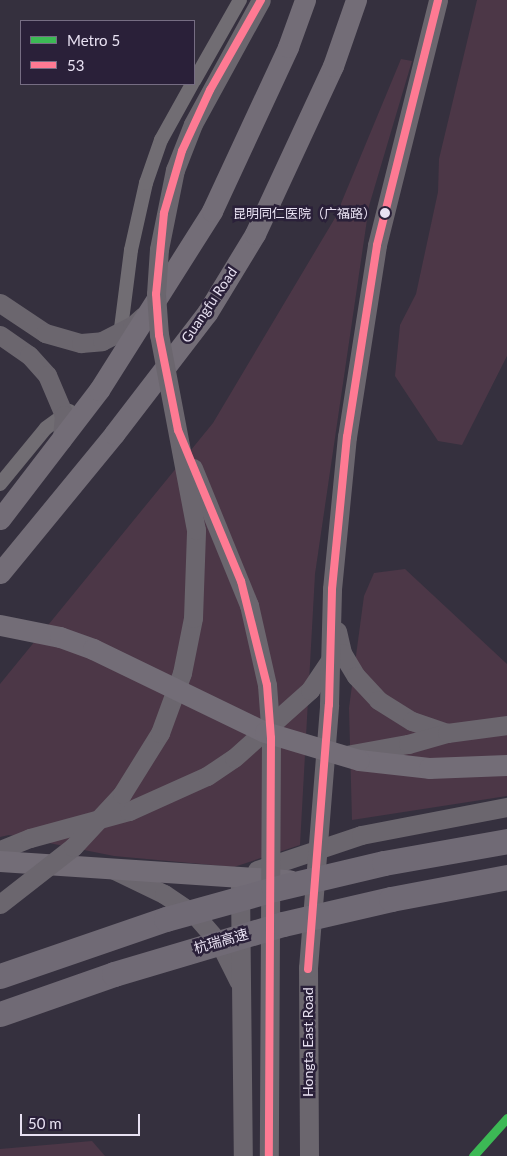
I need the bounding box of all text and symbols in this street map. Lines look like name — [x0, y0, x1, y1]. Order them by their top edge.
legend — [20, 20, 195, 85]
text: Metro 5 — [67, 31, 120, 49]
text: 53 — [67, 56, 84, 74]
place label: 昆明同仁医院（广福路） — [233, 205, 376, 221]
marker: 昆明同仁医院（广福路） — [380, 208, 390, 218]
street label: Guangfu Road — [178, 264, 240, 346]
street label: 杭瑞高速 — [192, 925, 250, 957]
street label: Hongta East Road — [300, 987, 316, 1097]
scale bar — [22, 1104, 142, 1136]
text: 50 m — [28, 1114, 62, 1132]

